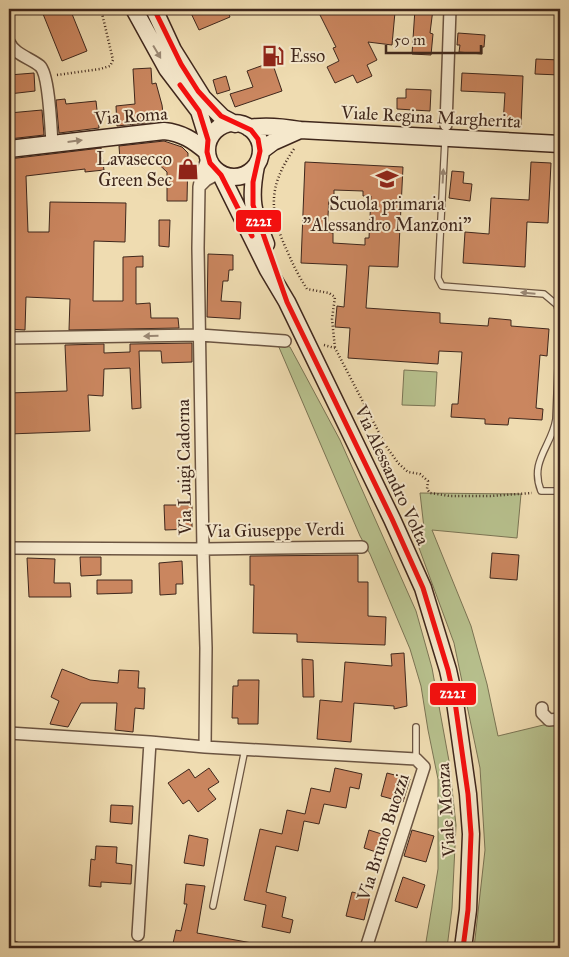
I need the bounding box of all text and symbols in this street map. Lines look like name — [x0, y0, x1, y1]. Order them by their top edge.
scale bar — [386, 22, 482, 54]
text: 50 m — [394, 31, 426, 49]
fuel station icon: Esso — [260, 43, 286, 69]
one-way arrow — [152, 45, 161, 58]
place label: Esso — [290, 45, 325, 67]
street label: Viale Regina Margherita — [339, 101, 522, 134]
street label: Via Roma — [93, 102, 169, 130]
one-way arrow — [67, 137, 83, 145]
place label: Lavasecco Green Sec — [97, 148, 172, 191]
shop icon: Lavasecco Green Sec — [175, 156, 201, 182]
school or university icon: Scuola primaria "Alessandro Manzoni" — [374, 166, 400, 192]
one-way arrow — [440, 168, 448, 184]
place label: Scuola primaria "Alessandro Manzoni" — [303, 193, 471, 236]
line badge: z221 — [235, 209, 282, 233]
text: z221 — [246, 213, 272, 230]
one-way arrow — [520, 289, 536, 297]
one-way arrow — [143, 332, 159, 340]
street label: Via Luigi Cadorna — [172, 398, 197, 536]
street label: Via Alessandro Volta — [350, 401, 434, 549]
street label: Via Giuseppe Verdi — [204, 518, 345, 542]
line badge: z221 — [429, 682, 477, 706]
text: z221 — [440, 685, 466, 702]
street label: Viale Monza — [432, 762, 460, 859]
street label: Via Bruno Buozzi — [352, 771, 414, 904]

